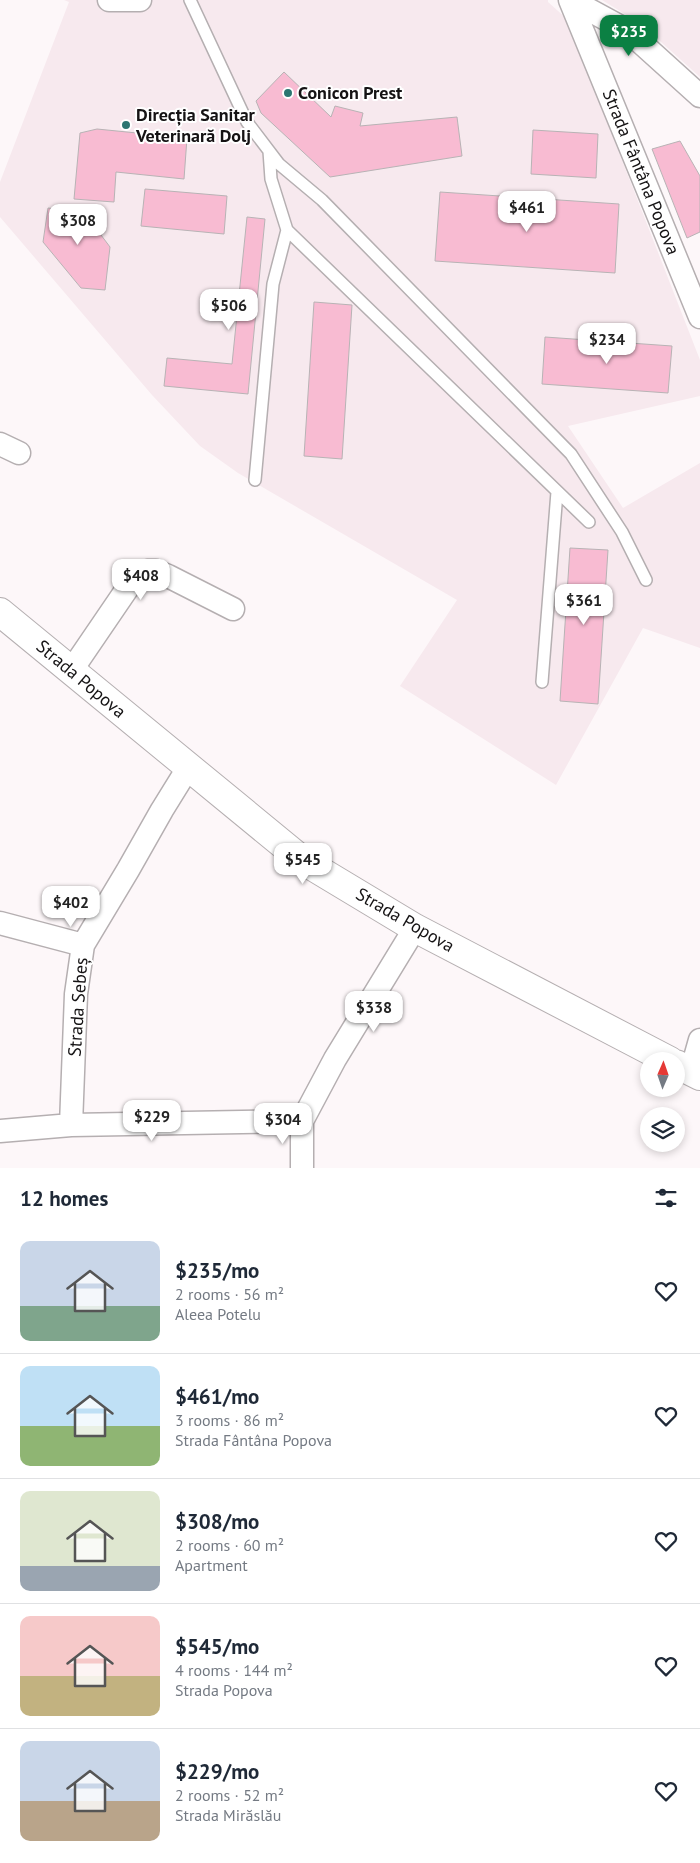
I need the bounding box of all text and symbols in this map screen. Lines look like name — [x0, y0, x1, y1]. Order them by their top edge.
pin: $235 — [599, 15, 659, 57]
text: $235 — [611, 21, 647, 41]
place label: Conicon Prest — [298, 81, 403, 104]
street label: Strada Fântâna Popova — [598, 86, 685, 258]
marker: Conicon Prest — [282, 87, 294, 99]
place label: Direcția Sanitar Veterinară Dolj — [135, 103, 256, 147]
marker: Direcția Sanitar Veterinară Dolj — [120, 119, 132, 131]
pin: $461 — [497, 190, 557, 233]
text: $461 — [509, 197, 545, 217]
pin: $308 — [48, 204, 108, 246]
text: $308 — [60, 210, 96, 230]
pin: $506 — [199, 288, 259, 331]
text: $506 — [211, 295, 247, 315]
pin: $234 — [577, 322, 637, 365]
text: $234 — [589, 329, 625, 349]
pin: $408 — [111, 558, 171, 601]
text: $408 — [123, 565, 159, 585]
pin: $361 — [554, 584, 614, 626]
text: $361 — [566, 590, 602, 610]
street label: Strada Popova — [32, 634, 131, 723]
pin: $545 — [273, 842, 333, 885]
text: $545 — [285, 849, 321, 869]
street label: Strada Popova — [352, 882, 459, 957]
pin: $402 — [41, 886, 101, 928]
text: $402 — [53, 892, 89, 912]
street label: Strada Sebeș — [63, 957, 92, 1057]
pin: $338 — [344, 990, 404, 1033]
text: $338 — [356, 997, 392, 1017]
north arrow — [640, 1052, 685, 1098]
map controls — [640, 1052, 685, 1152]
pin: $229 — [122, 1100, 182, 1142]
pin: $304 — [253, 1102, 313, 1145]
text: $229 — [134, 1106, 170, 1126]
button: layers — [640, 1107, 685, 1152]
text: $304 — [265, 1109, 301, 1129]
icon: filters — [652, 1184, 680, 1212]
text: 12 homes — [20, 1185, 108, 1212]
text: $235/mo — [175, 1257, 259, 1284]
icon: home — [60, 1261, 120, 1321]
icon: heart — [652, 1277, 680, 1305]
text: 2 rooms · 56 m² — [175, 1284, 284, 1304]
text: Aleea Potelu — [175, 1304, 261, 1324]
text: $461/mo — [175, 1383, 259, 1410]
icon: home — [60, 1386, 120, 1446]
icon: heart — [652, 1402, 680, 1430]
text: 3 rooms · 86 m² — [175, 1410, 284, 1430]
text: Strada Fântâna Popova — [175, 1430, 332, 1450]
text: $308/mo — [175, 1508, 259, 1535]
icon: home — [60, 1511, 120, 1571]
icon: heart — [652, 1527, 680, 1555]
text: 2 rooms · 60 m² — [175, 1535, 284, 1555]
text: Apartment — [175, 1555, 248, 1575]
text: $545/mo — [175, 1633, 259, 1660]
icon: home — [60, 1636, 120, 1696]
icon: heart — [652, 1652, 680, 1680]
text: 4 rooms · 144 m² — [175, 1660, 293, 1680]
text: Strada Popova — [175, 1680, 273, 1700]
text: $229/mo — [175, 1758, 259, 1785]
icon: home — [60, 1761, 120, 1821]
icon: heart — [652, 1777, 680, 1805]
text: 2 rooms · 52 m² — [175, 1785, 284, 1805]
text: Strada Mirăslău — [175, 1805, 281, 1825]

